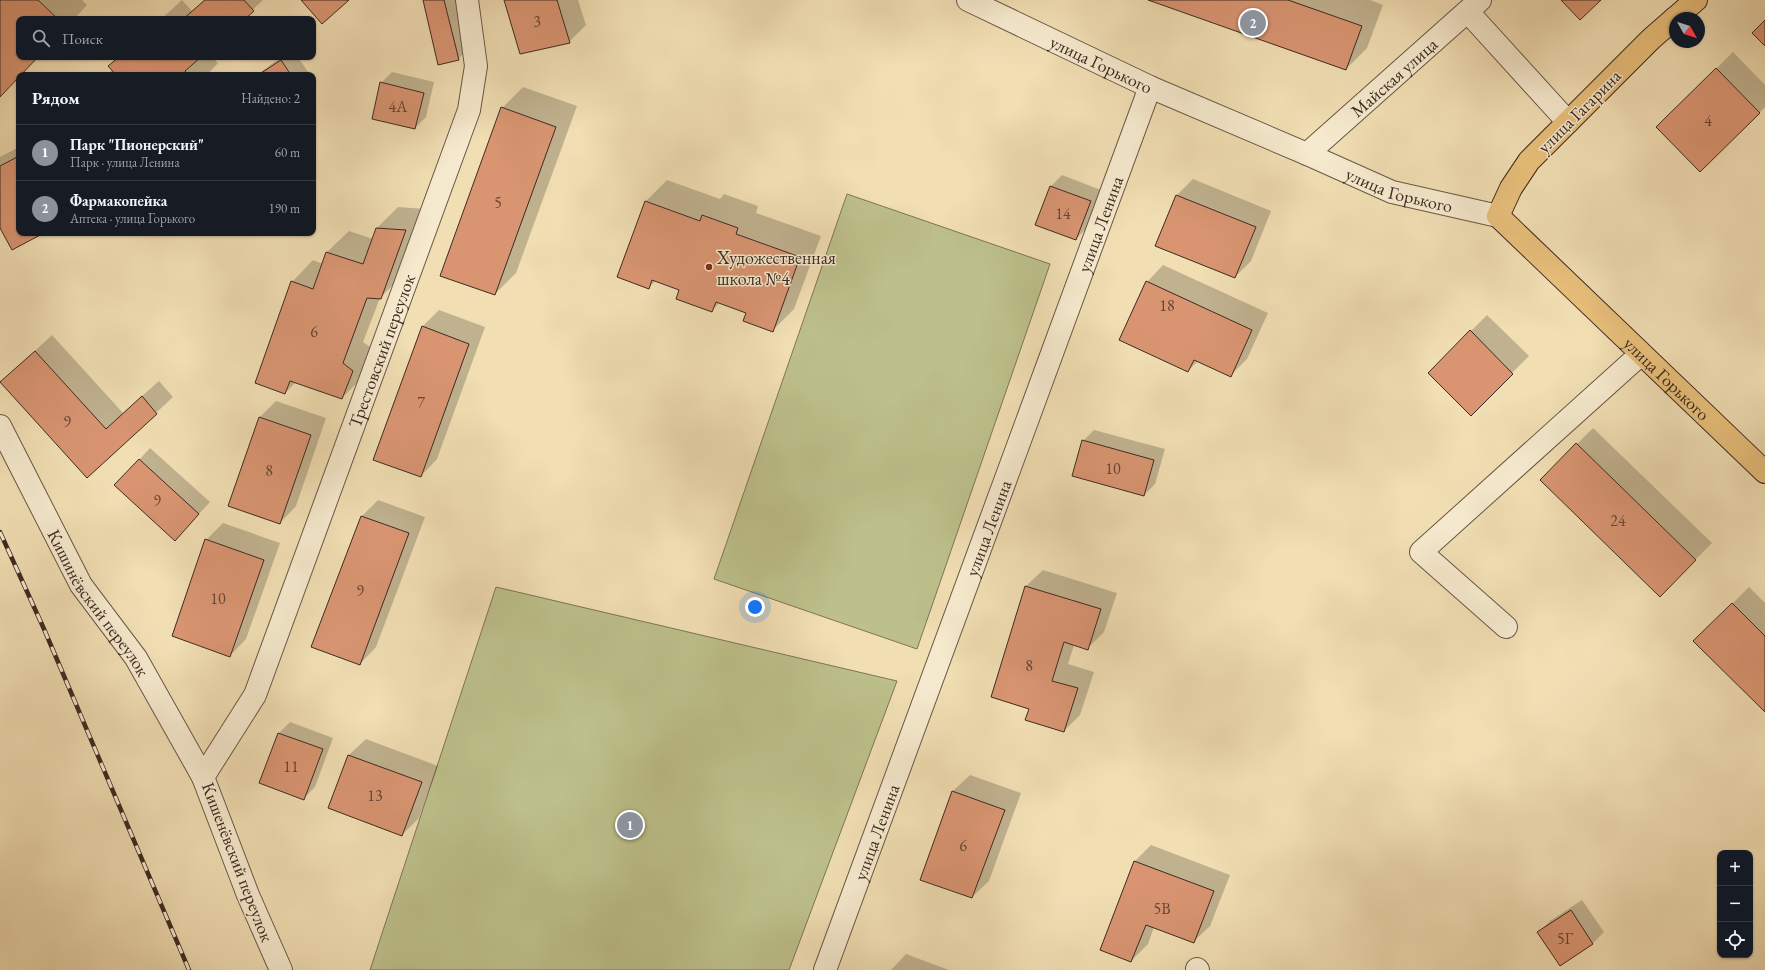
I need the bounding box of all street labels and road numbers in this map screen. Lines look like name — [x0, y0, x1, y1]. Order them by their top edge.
street label: улица Горького — [1046, 29, 1157, 98]
street label: Майская улица — [1345, 32, 1443, 122]
street label: улица Гагарина — [1532, 64, 1626, 158]
street label: улица Горького — [1342, 161, 1455, 217]
street label: улица Ленина — [1071, 172, 1128, 275]
street label: Трестовский переулок — [342, 270, 420, 431]
street label: улица Горького — [1619, 331, 1715, 425]
street label: улица Ленина — [959, 476, 1016, 579]
street label: Кишинёвский переулок — [43, 525, 156, 681]
street label: Кишенёвский переулок — [197, 779, 279, 945]
street label: улица Ленина — [848, 780, 904, 883]

